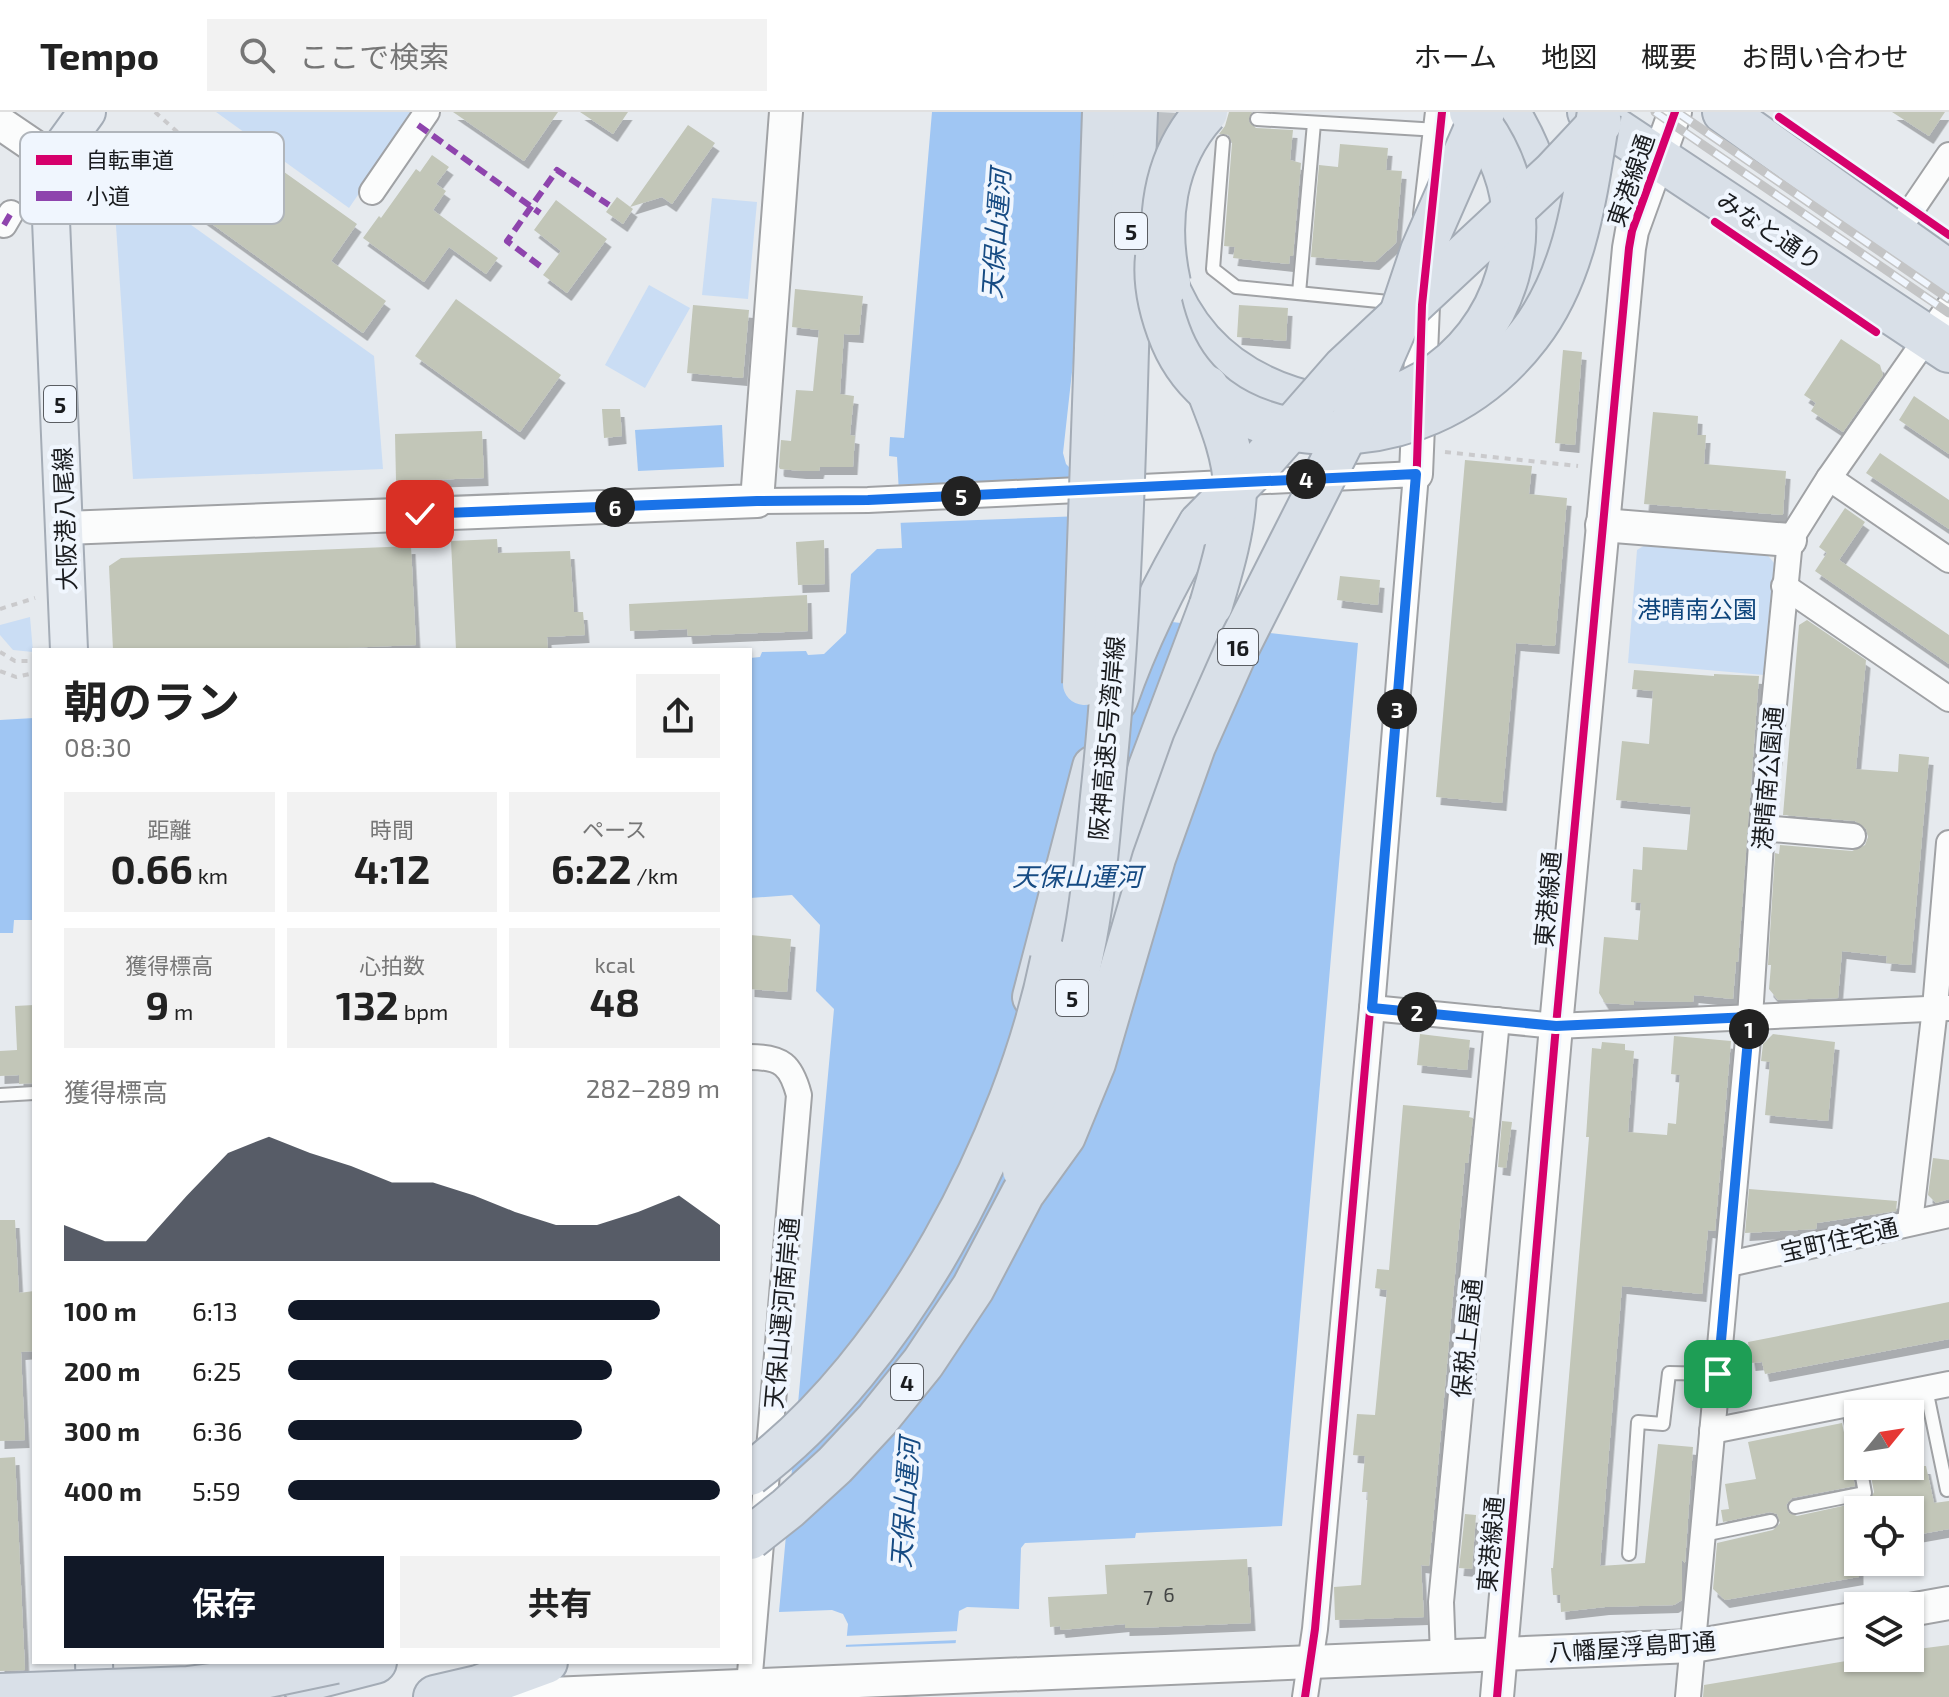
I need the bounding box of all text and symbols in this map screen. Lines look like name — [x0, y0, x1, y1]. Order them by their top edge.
search box — [207, 19, 767, 91]
text: Tempo — [40, 32, 159, 78]
icon: search — [235, 33, 279, 77]
text: ここで検索 — [299, 38, 449, 74]
text: ホーム — [1414, 39, 1497, 73]
text: 地図 — [1541, 39, 1597, 73]
text: 概要 — [1641, 39, 1697, 73]
text: お問い合わせ — [1741, 39, 1909, 73]
street label: 東港線通 — [1601, 130, 1659, 230]
legend — [20, 132, 284, 224]
text: 自転車道 — [86, 146, 174, 172]
water label: 天保山運河 — [975, 163, 1015, 300]
text: 小道 — [86, 182, 130, 208]
street label: みなと通り — [1712, 184, 1828, 276]
road number: 5 — [1115, 213, 1147, 249]
road number: 5 — [44, 386, 76, 422]
street label: 大阪港八尾線 — [47, 447, 81, 591]
pin: 4 — [1286, 459, 1326, 499]
text: 4 — [1299, 466, 1313, 492]
pin: 5 — [941, 476, 981, 516]
pin — [386, 480, 454, 548]
text: 5 — [955, 483, 967, 509]
pin: 6 — [595, 487, 635, 527]
icon: check — [398, 492, 442, 536]
text: 6 — [609, 494, 621, 520]
park label: 港晴南公園 — [1637, 594, 1757, 623]
road number: 16 — [1218, 629, 1258, 665]
street label: 阪神高速5号湾岸線 — [1083, 635, 1129, 841]
text: 朝のラン — [64, 674, 240, 727]
button: share — [636, 674, 720, 758]
pin: 3 — [1377, 689, 1417, 729]
text: 3 — [1391, 696, 1403, 722]
street label: 港晴南公園通 — [1746, 705, 1788, 851]
text: 08:30 — [64, 731, 132, 762]
text: 距離 — [147, 816, 191, 842]
text: 時間 — [370, 816, 414, 842]
text: ペース — [582, 816, 647, 842]
text: 0.66 — [111, 844, 193, 892]
text: 4:12 — [354, 844, 430, 892]
text: 6:22 — [551, 844, 631, 892]
street label: 東港線通 — [1528, 850, 1566, 948]
water label: 天保山運河 — [1012, 860, 1147, 891]
text: km — [193, 862, 228, 888]
text: /km — [631, 862, 678, 888]
text: kcal — [595, 951, 635, 977]
text: 獲得標高 — [125, 952, 213, 978]
text: 心拍数 — [359, 952, 425, 978]
text: 48 — [589, 977, 640, 1025]
text: 9 — [145, 980, 169, 1028]
text: 132 — [336, 980, 399, 1028]
road number: 5 — [1056, 980, 1088, 1016]
pin: 2 — [1397, 992, 1437, 1032]
text: m — [169, 998, 193, 1024]
text: bpm — [399, 998, 448, 1024]
text: 2 — [1411, 999, 1423, 1025]
pin: 1 — [1729, 1009, 1769, 1049]
text: 1 — [1744, 1016, 1754, 1042]
text: 282–289 m — [586, 1072, 720, 1103]
text: 獲得標高 — [64, 1076, 168, 1107]
street label: 宝町住宅通 — [1777, 1211, 1901, 1267]
street label: 天保山運河南岸通 — [758, 1216, 804, 1410]
street label: 保税上屋通 — [1445, 1277, 1487, 1399]
text: 100 m — [64, 1295, 137, 1326]
text: 6:13 — [192, 1295, 238, 1326]
pin — [1684, 1340, 1752, 1408]
icon: arrive — [1696, 1352, 1740, 1396]
text: 200 m — [64, 1355, 140, 1386]
text: 6:25 — [192, 1355, 242, 1386]
road number: 4 — [891, 1364, 923, 1400]
north arrow — [1844, 1400, 1924, 1480]
map controls — [1844, 1400, 1924, 1672]
text: 300 m — [64, 1415, 140, 1446]
text: 6:36 — [192, 1415, 242, 1446]
water label: 天保山運河 — [884, 1432, 924, 1569]
text: 400 m — [64, 1475, 142, 1506]
text: 5:59 — [192, 1475, 241, 1506]
street label: 東港線通 — [1471, 1495, 1509, 1593]
button: locate — [1844, 1496, 1924, 1576]
button: 保存 — [64, 1556, 384, 1648]
button: 共有 — [400, 1556, 720, 1648]
house number: 6 — [1163, 1582, 1175, 1606]
house number: 7 — [1143, 1585, 1153, 1609]
button: layers — [1844, 1592, 1924, 1672]
street label: 八幡屋浮島町通 — [1547, 1626, 1717, 1666]

